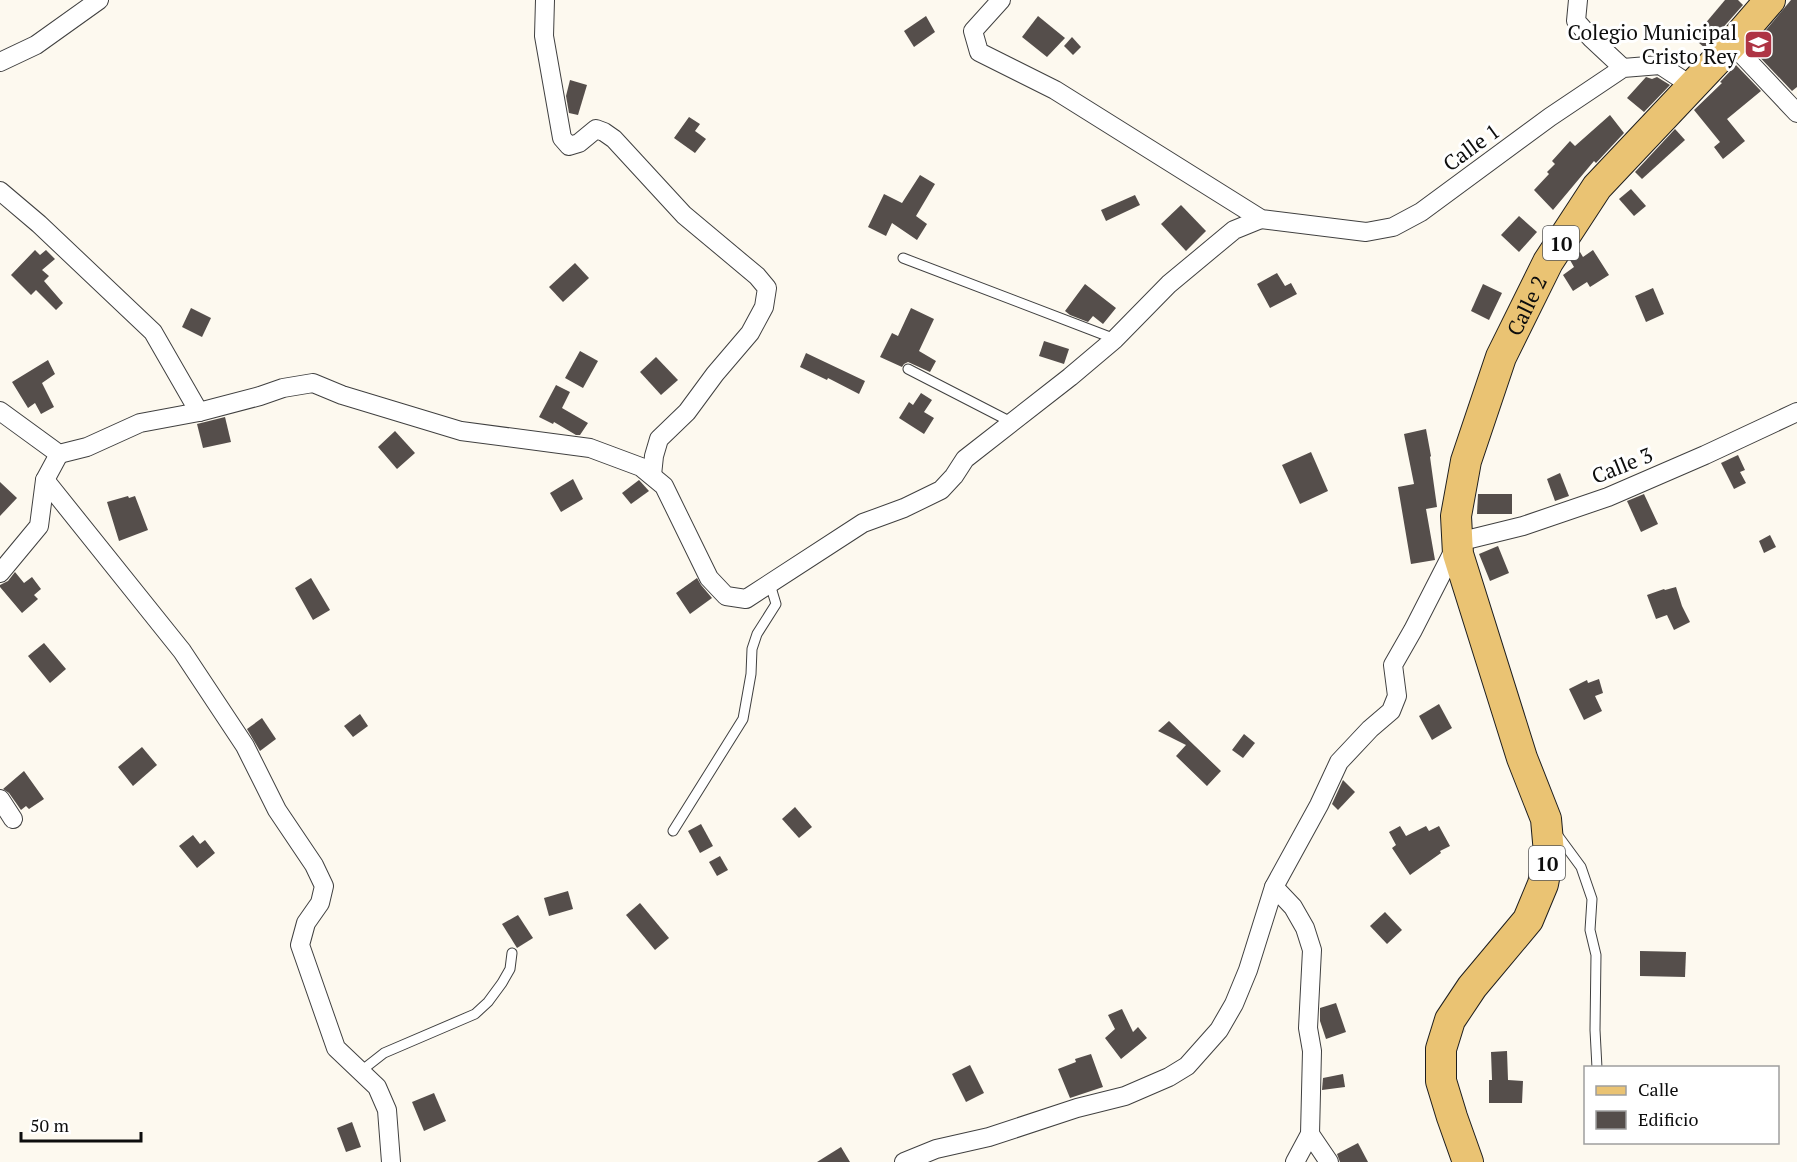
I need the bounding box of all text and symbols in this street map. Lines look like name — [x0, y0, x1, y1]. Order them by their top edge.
place label: Colegio Municipal Cristo Rey — [1567, 18, 1737, 70]
school or university icon: Colegio Municipal Cristo Rey — [1742, 28, 1774, 60]
street label: Calle 1 — [1437, 117, 1505, 177]
road number: 10 — [1543, 226, 1579, 260]
street label: Calle 2 — [1500, 271, 1553, 340]
street label: Calle 3 — [1587, 440, 1657, 490]
road number: 10 — [1529, 846, 1565, 880]
legend — [1584, 1066, 1779, 1144]
text: Calle — [1638, 1077, 1679, 1101]
scale bar — [21, 1105, 141, 1143]
text: Edificio — [1638, 1107, 1698, 1131]
text: 50 m — [30, 1113, 70, 1137]

